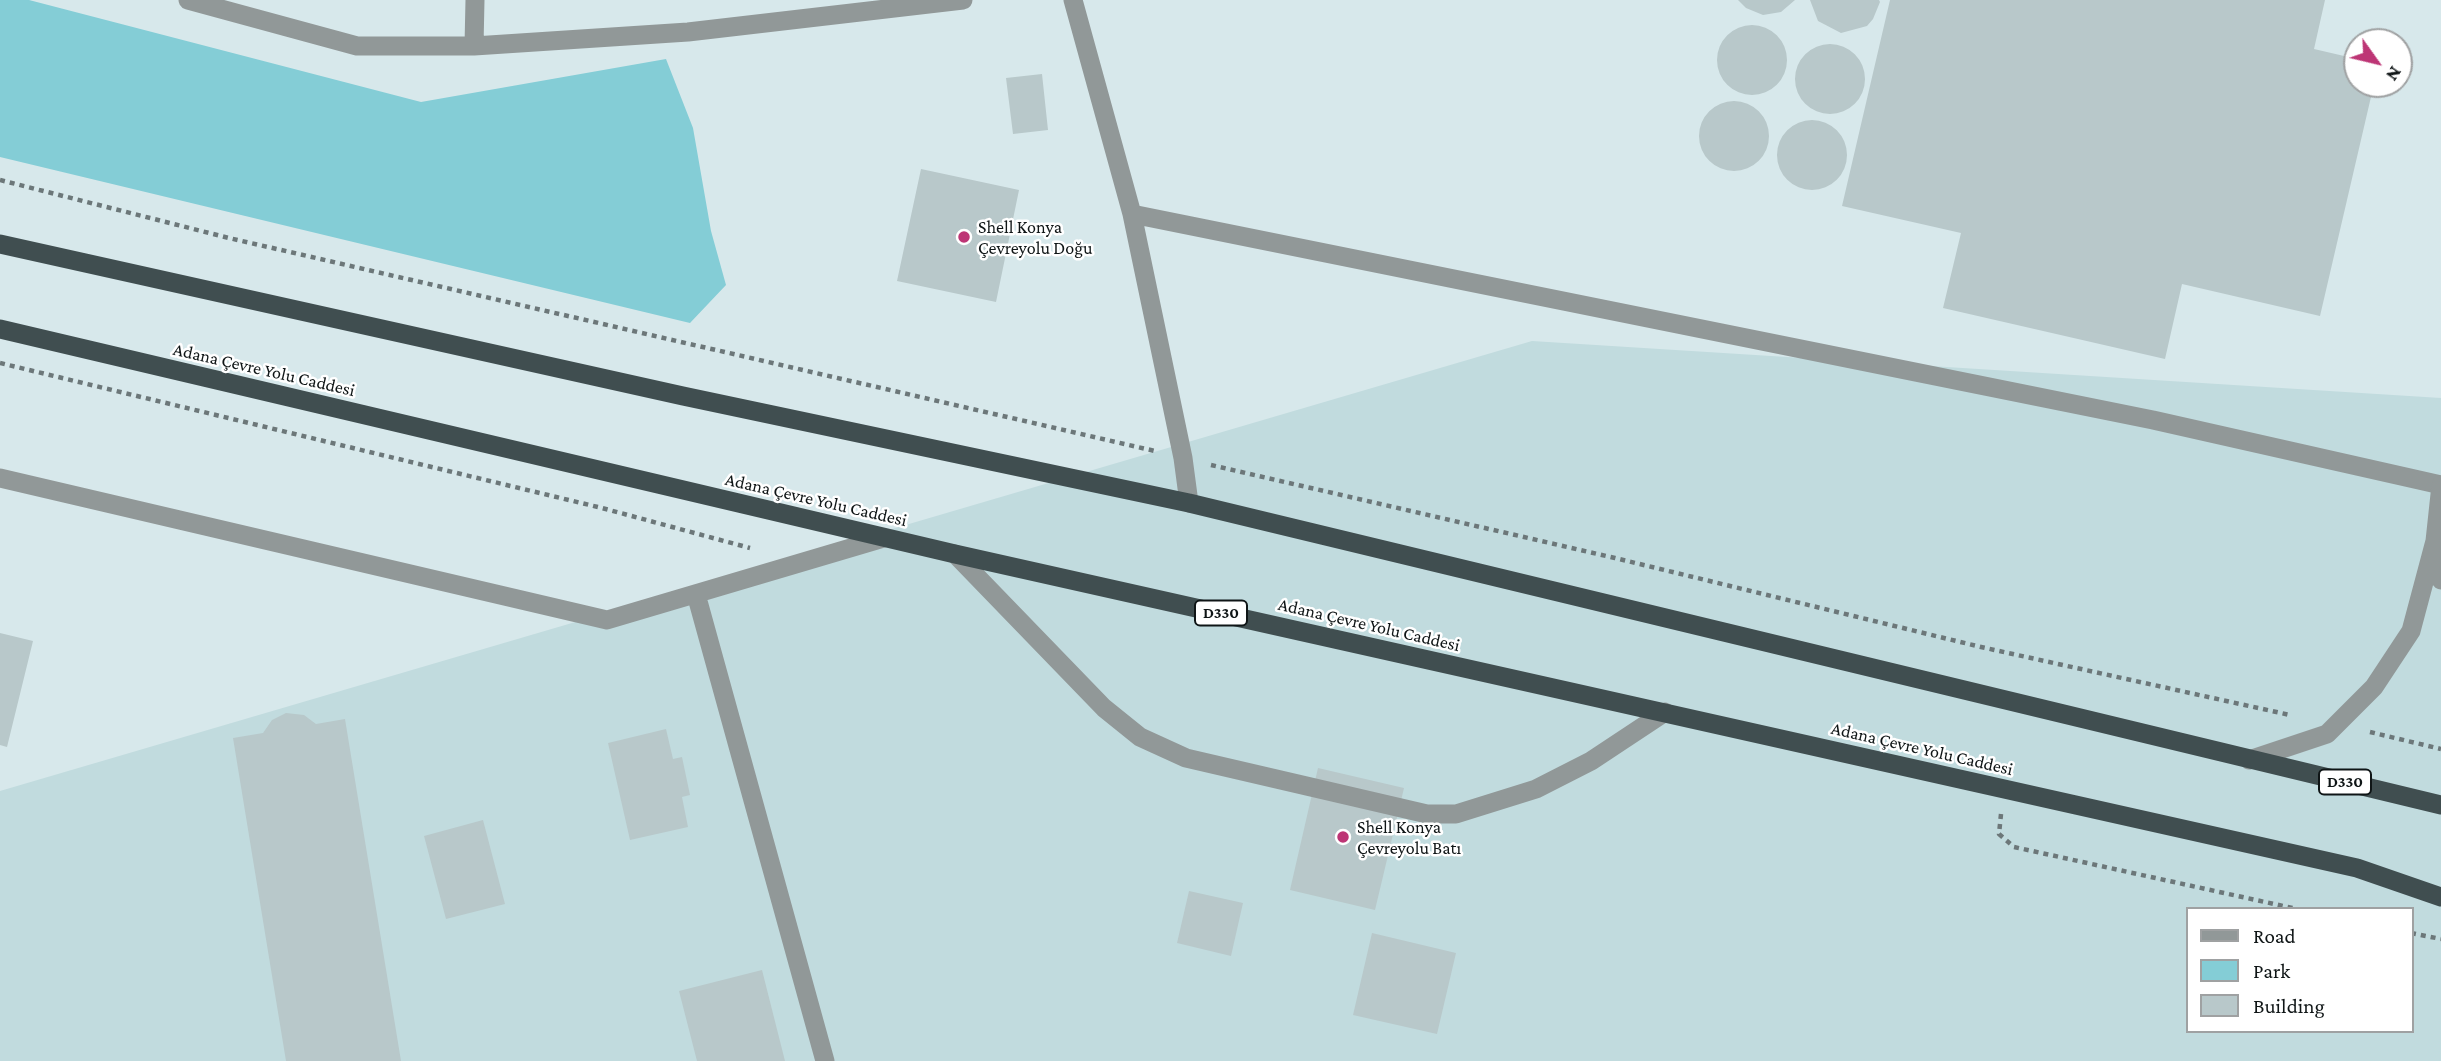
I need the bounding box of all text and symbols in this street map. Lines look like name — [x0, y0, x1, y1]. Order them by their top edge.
north arrow — [2343, 28, 2413, 98]
text: N — [2382, 63, 2406, 85]
place label: Shell Konya Çevreyolu Doğu — [978, 216, 1093, 258]
marker: Shell Konya Çevreyolu Doğu — [956, 229, 972, 245]
street label: Adana Çevre Yolu Caddesi — [171, 339, 357, 401]
street label: Adana Çevre Yolu Caddesi — [723, 469, 909, 531]
street label: Adana Çevre Yolu Caddesi — [1276, 594, 1462, 656]
road number: D330 — [1195, 600, 1247, 626]
street label: Adana Çevre Yolu Caddesi — [1829, 718, 2015, 780]
road number: D330 — [2319, 769, 2371, 794]
place label: Shell Konya Çevreyolu Batı — [1357, 816, 1461, 858]
marker: Shell Konya Çevreyolu Batı — [1335, 829, 1351, 845]
legend — [2186, 907, 2413, 1033]
text: Road — [2253, 924, 2296, 948]
text: Park — [2253, 959, 2290, 983]
text: Building — [2253, 994, 2325, 1018]

